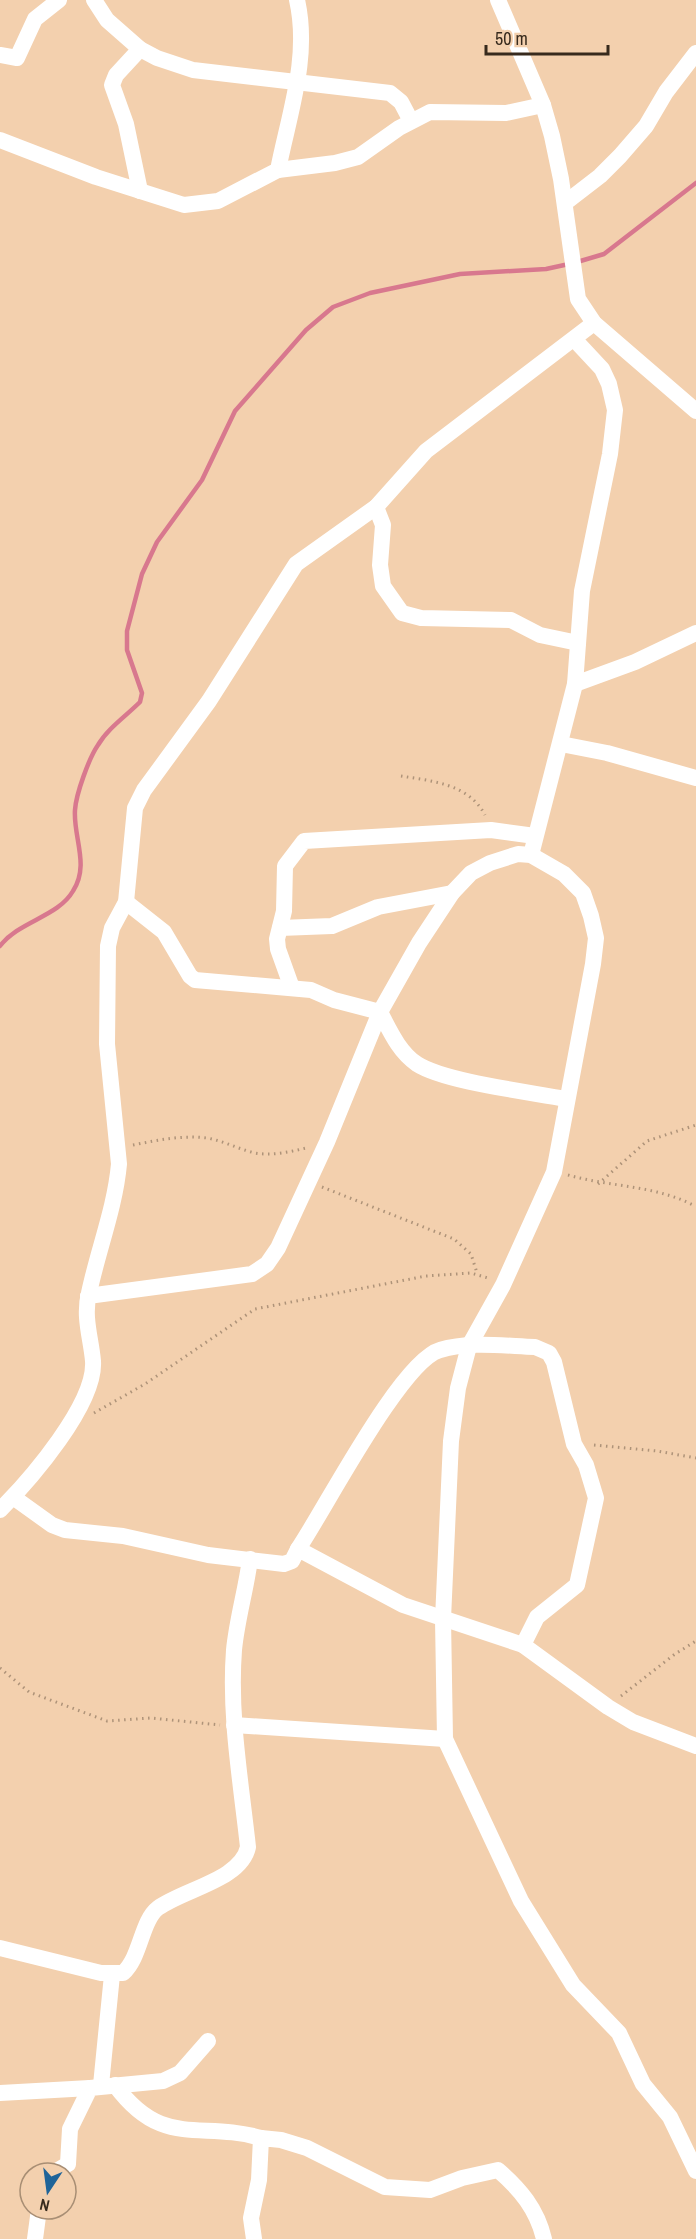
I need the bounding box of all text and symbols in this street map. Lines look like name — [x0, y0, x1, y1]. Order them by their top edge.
scale bar — [486, 18, 608, 56]
text: 50 m — [495, 26, 528, 51]
north arrow — [18, 2161, 78, 2221]
text: N — [38, 2194, 52, 2217]

